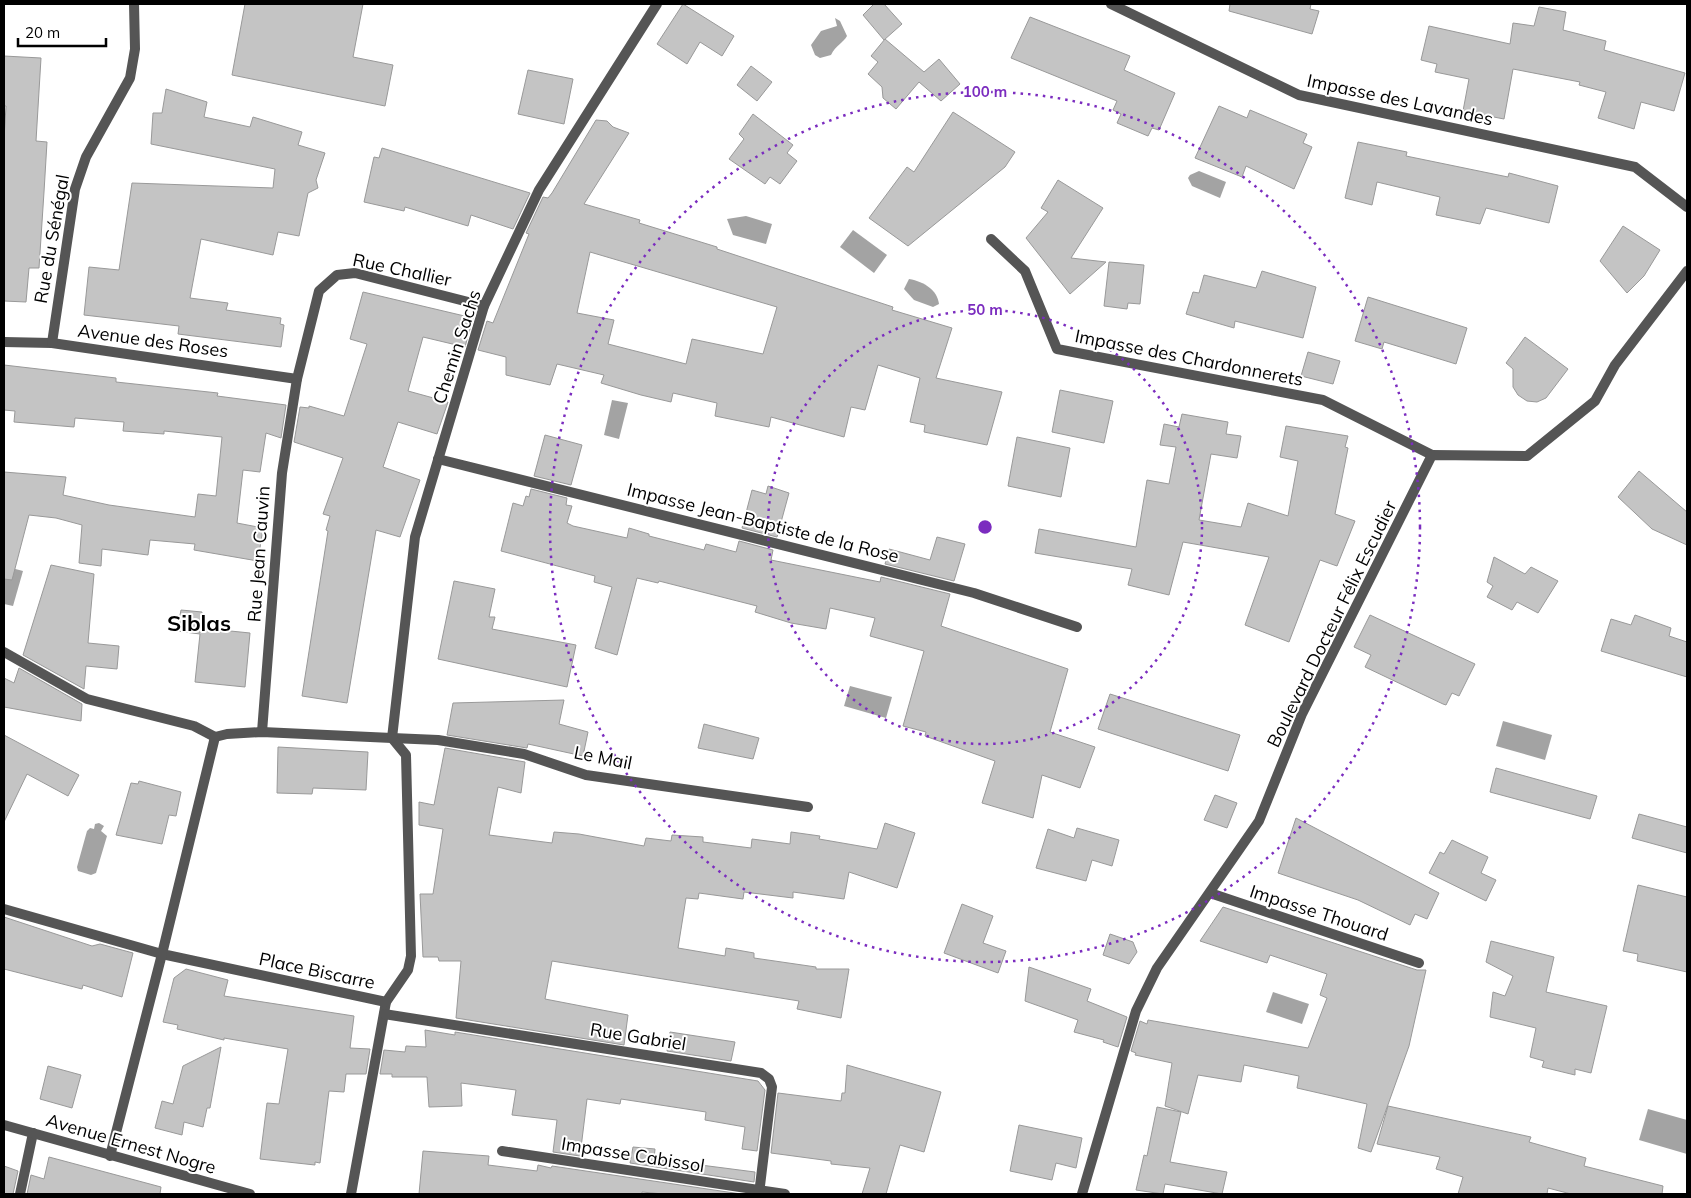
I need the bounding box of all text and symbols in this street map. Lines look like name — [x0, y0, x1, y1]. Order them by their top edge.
scale bar — [18, 15, 105, 47]
text: 20 m — [25, 23, 60, 42]
street label: Impasse des Lavandes — [1305, 69, 1495, 130]
text: 100 m — [963, 82, 1007, 101]
street label: Rue du Sénégal — [29, 173, 74, 305]
street label: Rue Challier — [351, 248, 454, 291]
street label: Chemin Sachs — [427, 287, 486, 407]
text: 50 m — [967, 300, 1003, 319]
street label: Avenue des Roses — [76, 319, 230, 362]
street label: Impasse des Chardonnerets — [1073, 324, 1305, 391]
street label: Impasse Jean-Baptiste de la Rose — [625, 478, 901, 567]
street label: Rue Jean Cauvin — [242, 485, 275, 623]
street label: Boulevard Docteur Félix Escudier — [1262, 496, 1402, 751]
centre of rings — [976, 518, 994, 536]
district label: Siblas — [167, 609, 231, 637]
street label: Le Mail — [572, 741, 634, 774]
street label: Impasse Thouard — [1247, 879, 1391, 946]
street label: Place Biscarre — [257, 947, 377, 994]
street label: Rue Gabriel — [588, 1018, 688, 1055]
street label: Avenue Ernest Nogre — [44, 1108, 219, 1179]
street label: Impasse Cabissol — [560, 1132, 706, 1177]

